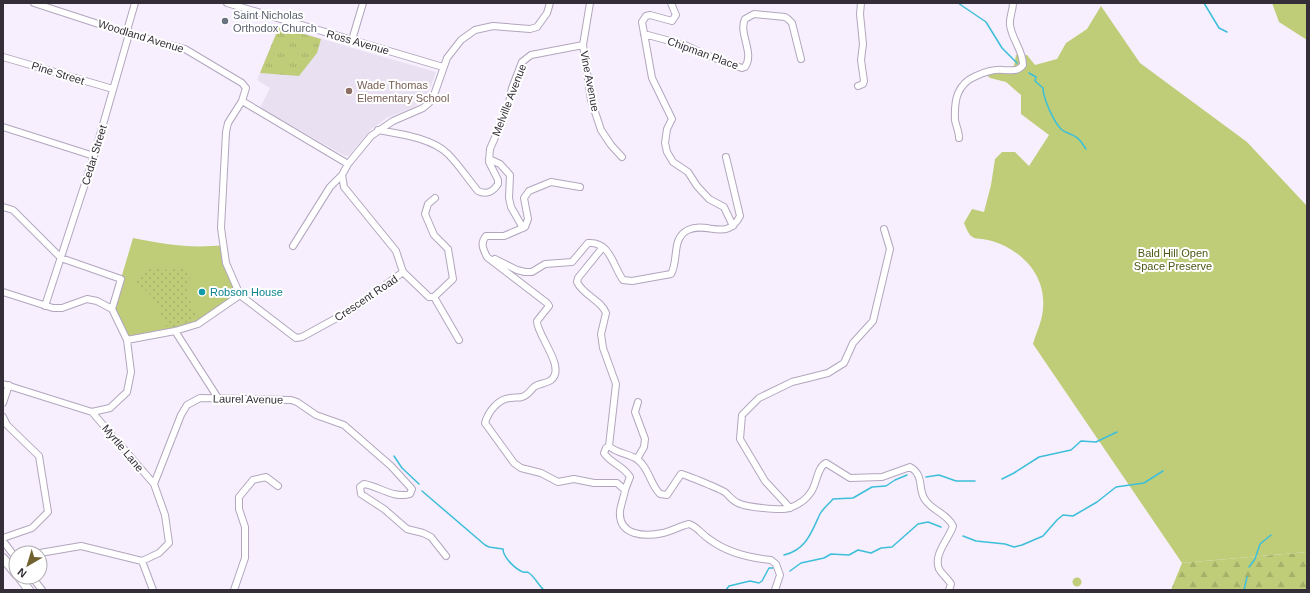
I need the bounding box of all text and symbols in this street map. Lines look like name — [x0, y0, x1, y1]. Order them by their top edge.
place label: Saint Nicholas Orthodox Church — [233, 9, 317, 34]
marker: Saint Nicholas Orthodox Church — [220, 16, 230, 26]
street label: Woodland Avenue — [97, 17, 185, 55]
street label: Ross Avenue — [325, 27, 391, 57]
street label: Chipman Place — [666, 35, 740, 71]
street label: Vine Avenue — [578, 50, 602, 112]
street label: Pine Street — [30, 59, 86, 87]
street label: Melville Avenue — [490, 62, 528, 138]
place label: Wade Thomas Elementary School — [357, 79, 449, 104]
marker: Wade Thomas Elementary School — [344, 86, 354, 96]
street label: Cedar Street — [79, 123, 109, 187]
park label: Bald Hill Open Space Preserve — [1134, 247, 1212, 272]
street label: Crescent Road — [332, 273, 400, 323]
place label: Robson House — [210, 286, 283, 298]
marker: Robson House — [197, 287, 207, 297]
street label: Laurel Avenue — [213, 392, 283, 406]
street label: Myrtle Lane — [100, 422, 146, 474]
north arrow — [8, 545, 48, 585]
text: N — [15, 566, 29, 580]

